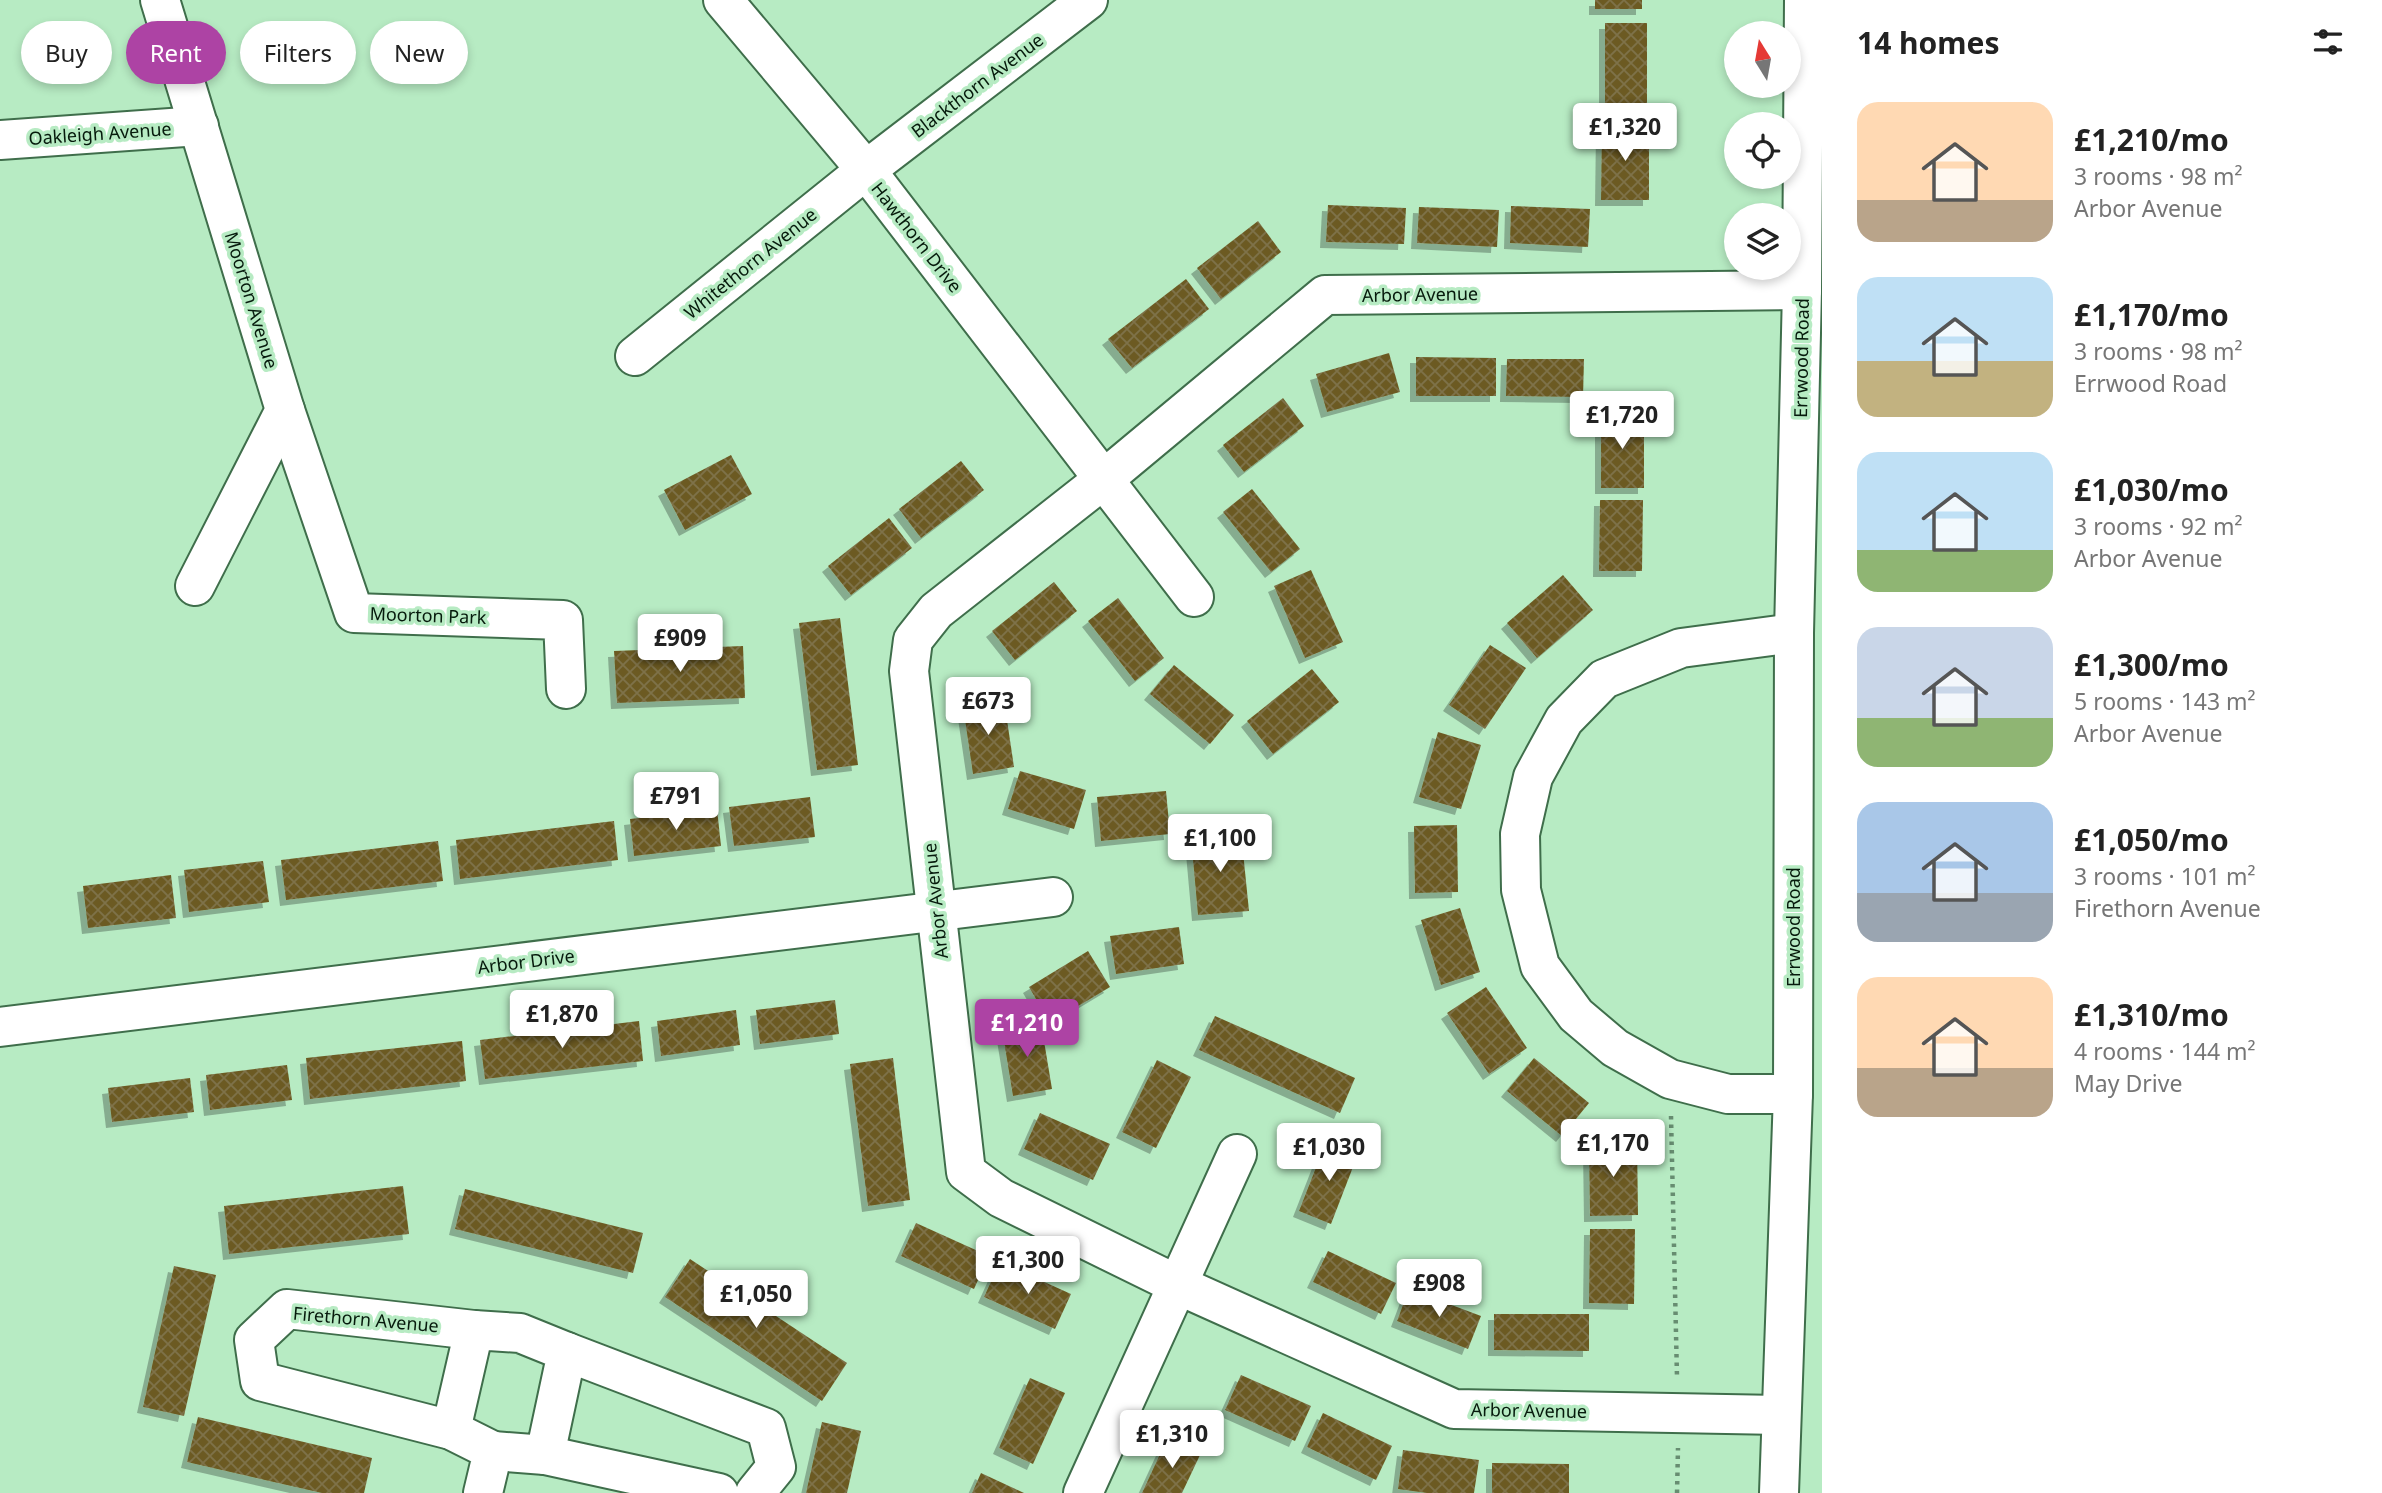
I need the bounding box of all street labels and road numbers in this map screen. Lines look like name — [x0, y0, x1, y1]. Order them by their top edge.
street label: Blackthorn Avenue — [906, 27, 1048, 143]
street label: Oakleigh Avenue — [28, 116, 172, 150]
street label: Hawthorn Drive — [866, 177, 968, 297]
street label: Whitethorn Avenue — [679, 202, 821, 324]
street label: Moorton Avenue — [220, 229, 284, 371]
street label: Arbor Avenue — [1362, 281, 1478, 307]
street label: Errwood Road — [1788, 298, 1814, 418]
street label: Moorton Park — [369, 601, 487, 629]
street label: Arbor Avenue — [917, 842, 953, 960]
street label: Errwood Road — [1781, 867, 1805, 987]
street label: Arbor Drive — [476, 943, 576, 979]
street label: Firethorn Avenue — [292, 1301, 440, 1337]
street label: Arbor Avenue — [1471, 1397, 1587, 1423]

